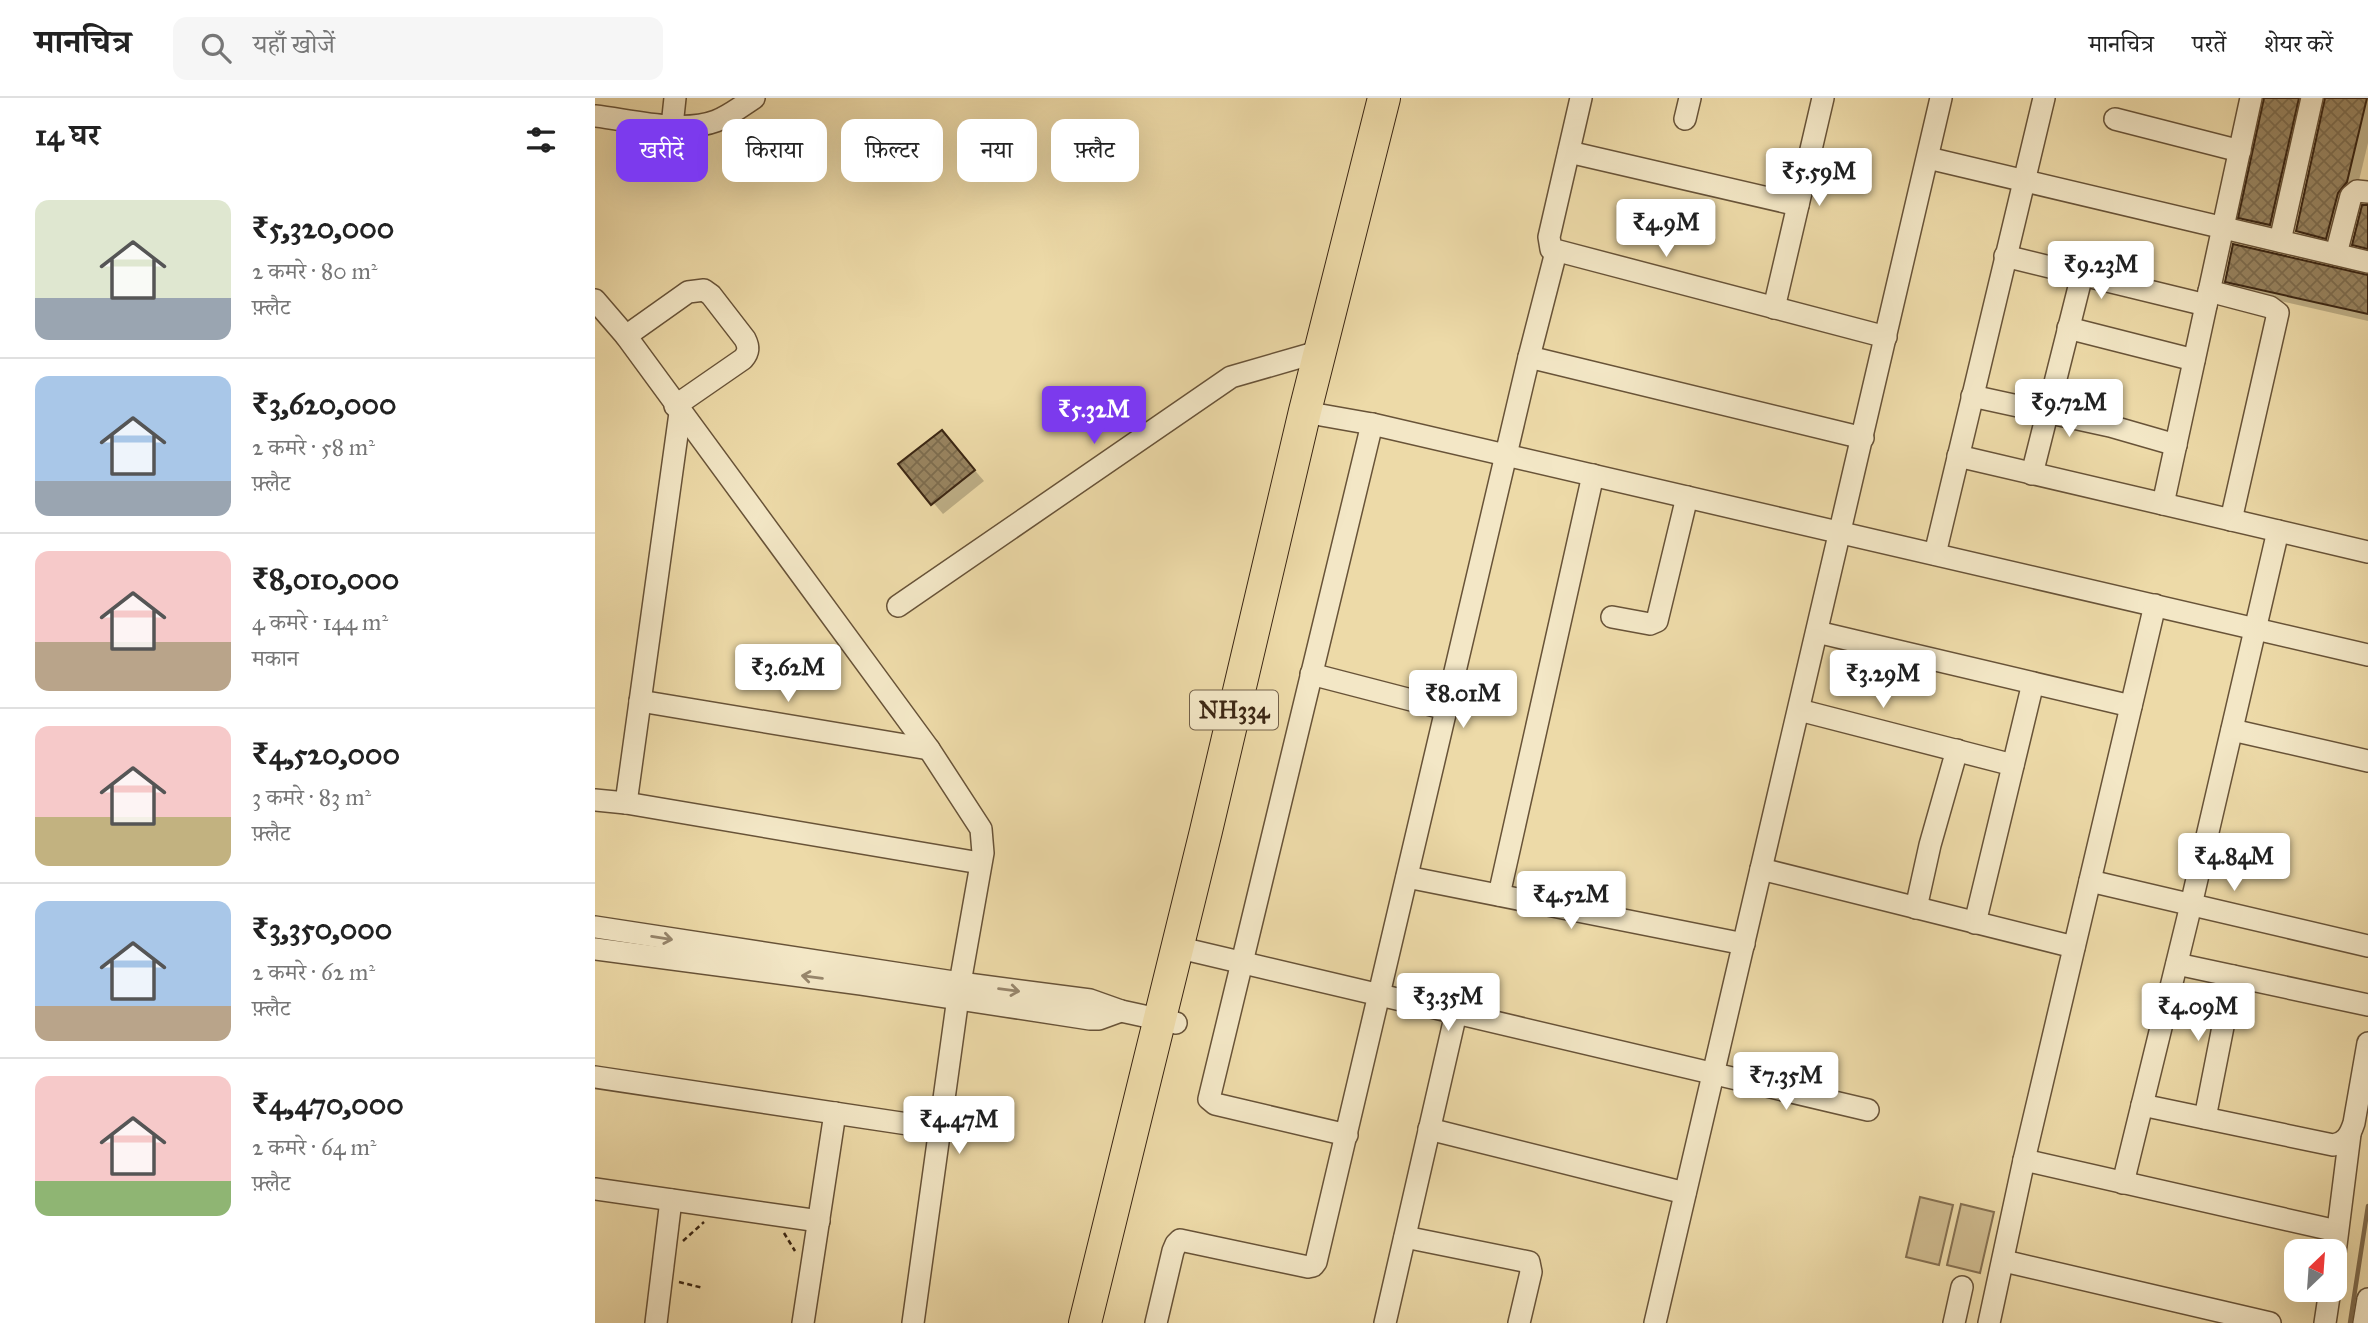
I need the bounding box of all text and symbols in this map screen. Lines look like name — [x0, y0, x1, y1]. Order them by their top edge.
search box — [173, 17, 663, 80]
text: मानचित्र — [35, 22, 131, 62]
text: यहाँ खोजें — [253, 28, 335, 60]
icon: search — [197, 29, 235, 67]
text: मानचित्र — [2089, 29, 2154, 59]
text: परतें — [2192, 29, 2226, 59]
text: शेयर करें — [2264, 29, 2333, 59]
text: 14 घर — [35, 117, 100, 153]
chip: खरीदें — [616, 119, 708, 182]
chip: किराया — [722, 119, 827, 182]
chip: फ़िल्टर — [841, 119, 943, 182]
chip: नया — [957, 119, 1037, 182]
chip: फ़्लैट — [1051, 119, 1139, 182]
icon: filters — [522, 121, 560, 159]
pin: ₹5.59M — [1762, 148, 1876, 208]
text: ₹5.59M — [1782, 157, 1856, 185]
pin: ₹4.9M — [1617, 200, 1715, 259]
text: ₹4.9M — [1632, 208, 1700, 236]
text: ₹5,320,000 — [252, 210, 394, 246]
icon: home — [91, 228, 175, 312]
pin: ₹9.23M — [2044, 242, 2158, 301]
text: ₹9.23M — [2064, 250, 2138, 278]
text: 2 कमरे · 80 m² — [252, 257, 378, 285]
text: फ़्लैट — [252, 293, 290, 321]
pin: ₹9.72M — [2012, 380, 2126, 439]
text: ₹3,620,000 — [252, 386, 396, 422]
pin: ₹5.32M — [1037, 386, 1151, 446]
text: ₹9.72M — [2031, 388, 2107, 416]
text: ₹5.32M — [1058, 395, 1130, 423]
icon: home — [91, 404, 175, 488]
text: 2 कमरे · 58 m² — [252, 433, 375, 461]
text: फ़्लैट — [252, 469, 290, 497]
text: ₹8,010,000 — [252, 561, 399, 597]
icon: home — [91, 579, 175, 663]
text: 4 कमरे · 144 m² — [252, 608, 388, 636]
text: मकान — [252, 644, 299, 672]
pin: ₹3.62M — [731, 644, 845, 704]
pin: ₹3.29M — [1826, 650, 1940, 710]
text: ₹3.62M — [751, 653, 825, 681]
text: ₹3.29M — [1846, 659, 1920, 687]
pin: ₹8.01M — [1406, 670, 1520, 730]
text: ₹8.01M — [1425, 679, 1501, 707]
road number: NH334 — [1190, 690, 1278, 730]
text: ₹4,520,000 — [252, 736, 400, 772]
icon: home — [91, 754, 175, 838]
text: 3 कमरे · 83 m² — [252, 783, 371, 811]
text: फ़्लैट — [252, 819, 290, 847]
pin: ₹4.84M — [2177, 834, 2291, 893]
text: ₹4.84M — [2194, 842, 2274, 870]
pin: ₹4.52M — [1514, 872, 1628, 931]
text: ₹4.52M — [1533, 880, 1609, 908]
text: ₹3,350,000 — [252, 911, 392, 947]
icon: home — [91, 929, 175, 1013]
one-way arrow — [651, 932, 673, 945]
text: 2 कमरे · 62 m² — [252, 958, 375, 986]
one-way arrow — [802, 971, 824, 984]
pin: ₹3.35M — [1391, 974, 1505, 1033]
text: ₹3.35M — [1413, 982, 1483, 1010]
one-way arrow — [997, 983, 1019, 996]
pin: ₹4.09M — [2141, 984, 2255, 1043]
text: ₹4.09M — [2158, 992, 2238, 1020]
text: फ़्लैट — [252, 994, 290, 1022]
pin: ₹7.35M — [1729, 1052, 1843, 1112]
text: ₹7.35M — [1749, 1061, 1823, 1089]
text: ₹4,470,000 — [252, 1086, 404, 1122]
pin: ₹4.47M — [902, 1096, 1016, 1156]
icon: home — [91, 1104, 175, 1188]
text: ₹4.47M — [919, 1105, 999, 1133]
text: 2 कमरे · 64 m² — [252, 1133, 377, 1161]
text: फ़्लैट — [252, 1169, 290, 1197]
north arrow — [2284, 1239, 2347, 1302]
map controls — [2284, 1239, 2347, 1302]

